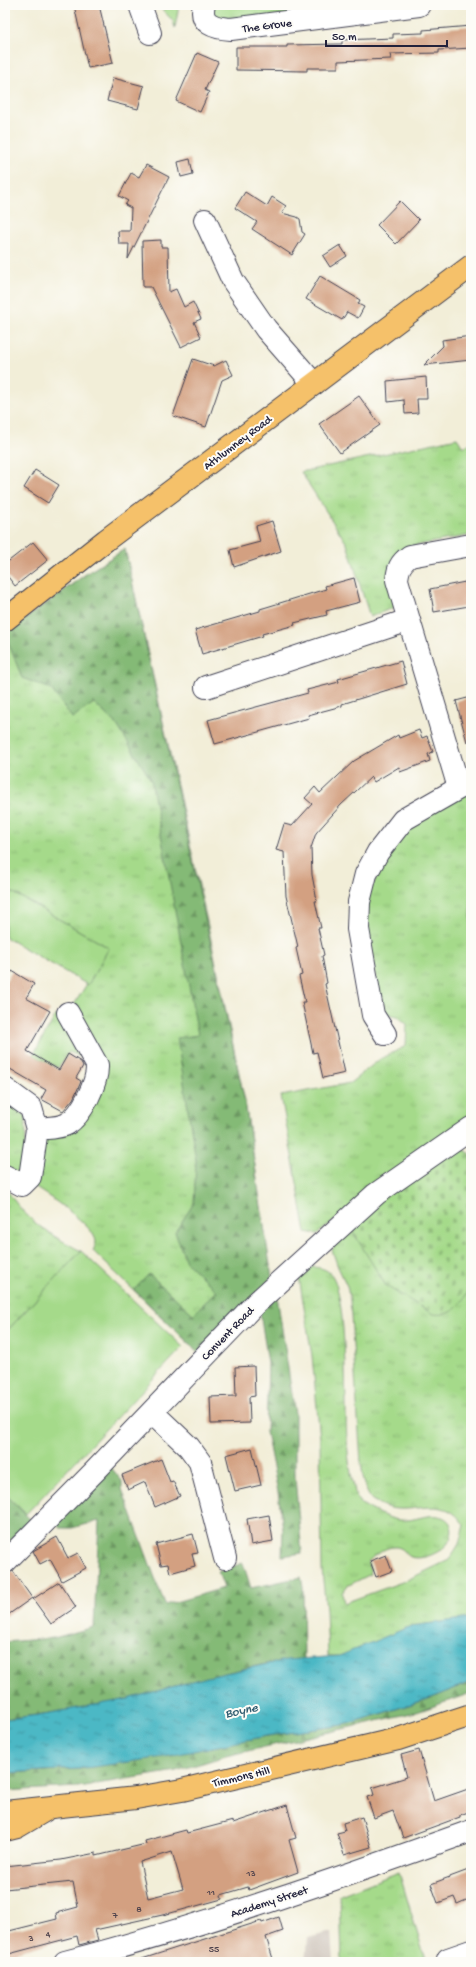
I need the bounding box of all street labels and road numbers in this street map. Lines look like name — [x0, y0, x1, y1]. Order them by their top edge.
street label: The Grove — [241, 17, 294, 37]
street label: Athlumney Road — [201, 413, 276, 474]
street label: Convent Road — [199, 1304, 258, 1364]
street label: Timmons Hill — [211, 1765, 272, 1792]
street label: Academy Street — [229, 1883, 311, 1922]

